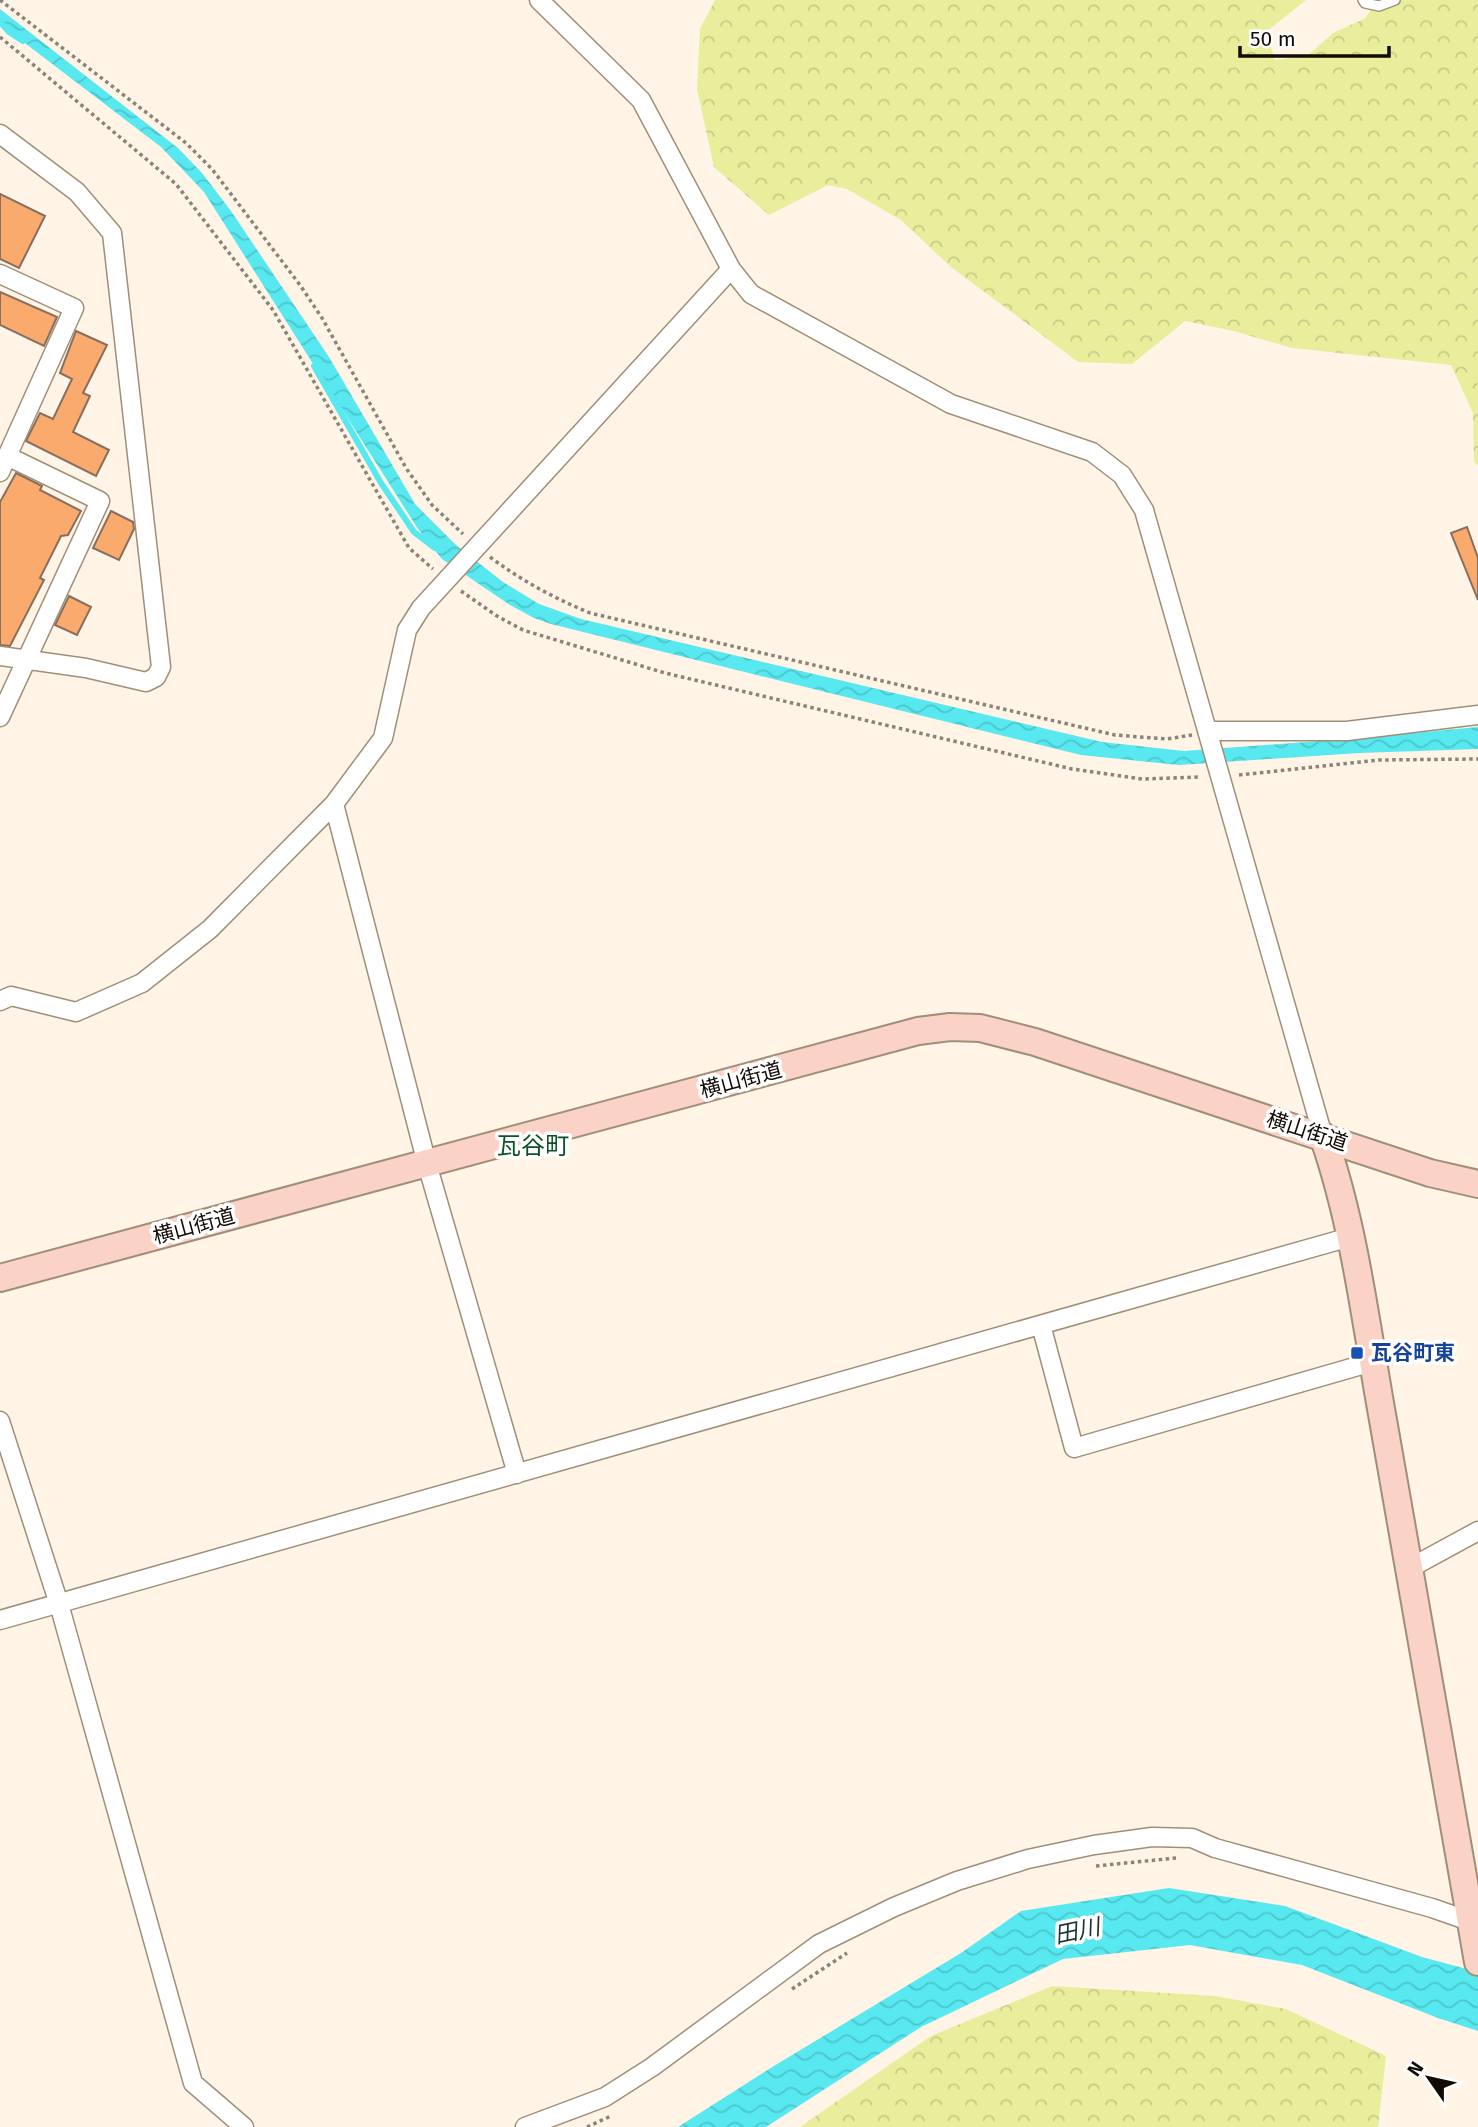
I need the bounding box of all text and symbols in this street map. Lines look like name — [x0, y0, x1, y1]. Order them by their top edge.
scale bar — [1240, 14, 1389, 58]
text: 50 m — [1250, 26, 1296, 52]
street label: 横山街道 — [697, 1057, 785, 1103]
street label: 横山街道 — [1263, 1106, 1351, 1156]
district label: 瓦谷町 — [497, 1132, 569, 1160]
street label: 横山街道 — [150, 1203, 238, 1249]
place label: 瓦谷町東 — [1371, 1340, 1455, 1366]
marker: 瓦谷町東 — [1349, 1345, 1365, 1361]
water label: 田川 — [1052, 1912, 1105, 1949]
north arrow — [1394, 2043, 1464, 2113]
text: N — [1402, 2057, 1428, 2080]

